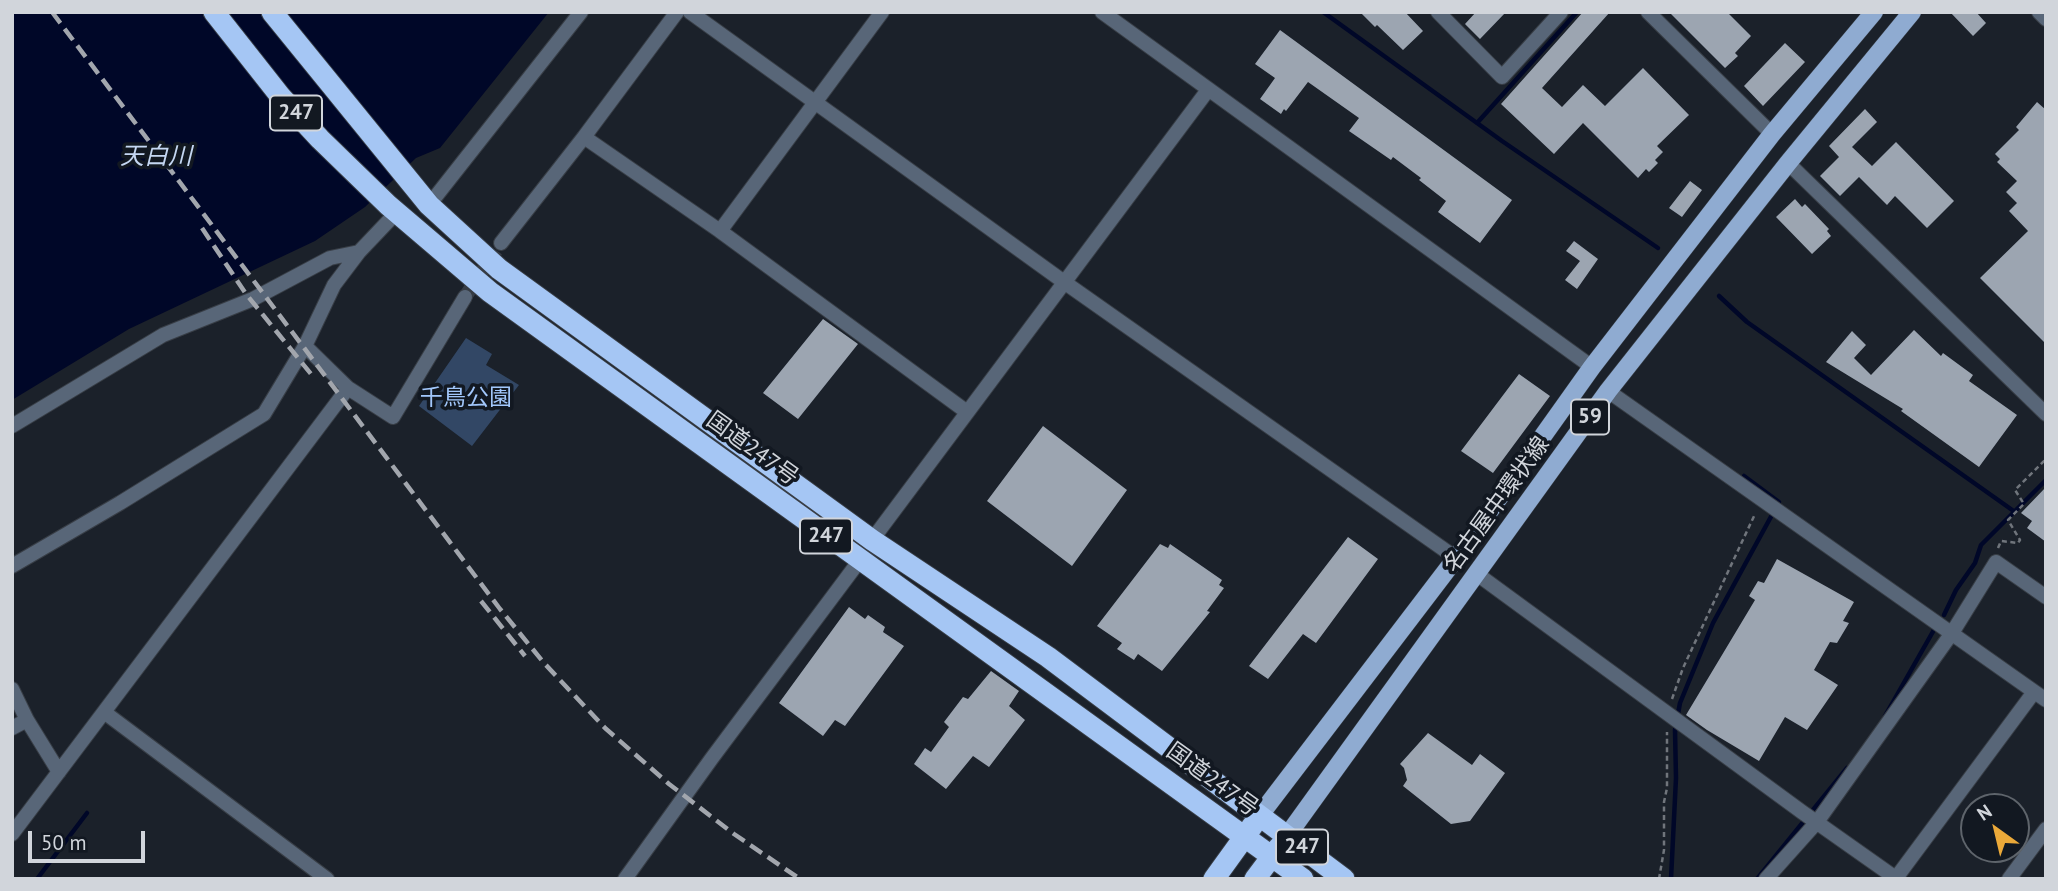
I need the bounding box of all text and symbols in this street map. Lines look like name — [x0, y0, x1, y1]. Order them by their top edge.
road number: 247 — [270, 96, 322, 130]
water label: 天白川 — [120, 143, 192, 171]
park label: 千鳥公園 — [420, 384, 512, 412]
road number: 59 — [1571, 400, 1609, 434]
street label: 国道247号 — [701, 407, 803, 491]
street label: 名古屋中環状線 — [1439, 432, 1555, 578]
road number: 247 — [800, 518, 852, 554]
street label: 国道247号 — [1161, 738, 1263, 822]
north arrow — [1960, 793, 2030, 863]
text: N — [1972, 799, 1996, 826]
scale bar — [32, 818, 149, 862]
text: 50 m — [41, 829, 87, 856]
road number: 247 — [1276, 830, 1328, 864]

